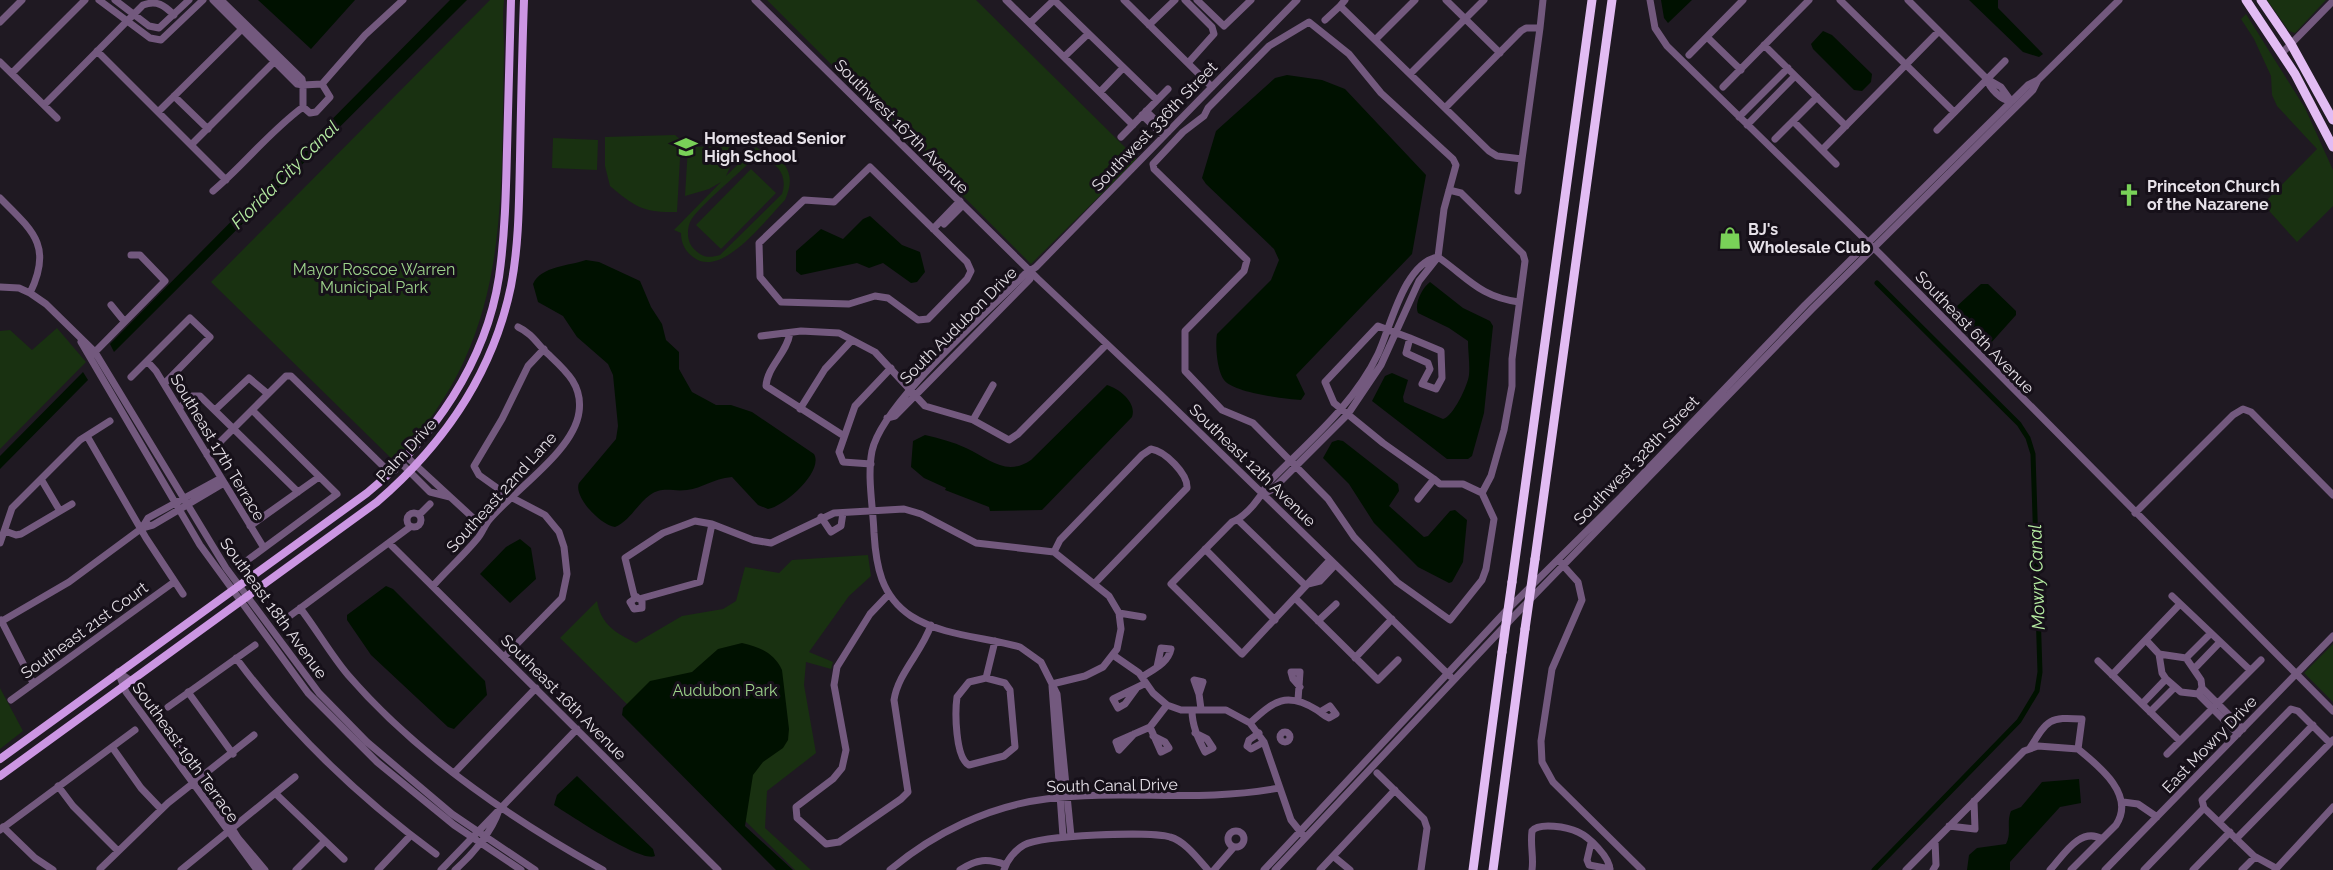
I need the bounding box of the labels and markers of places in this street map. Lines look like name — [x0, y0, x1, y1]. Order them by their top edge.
place label: Homestead Senior High School — [704, 129, 846, 166]
school or university icon: Homestead Senior High School — [673, 134, 699, 160]
place label: Princeton Church of the Nazarene — [2147, 177, 2280, 214]
church icon: Princeton Church of the Nazarene — [2116, 182, 2142, 208]
place label: BJ's Wholesale Club — [1748, 220, 1871, 257]
shop icon: BJ's Wholesale Club — [1717, 225, 1743, 251]

